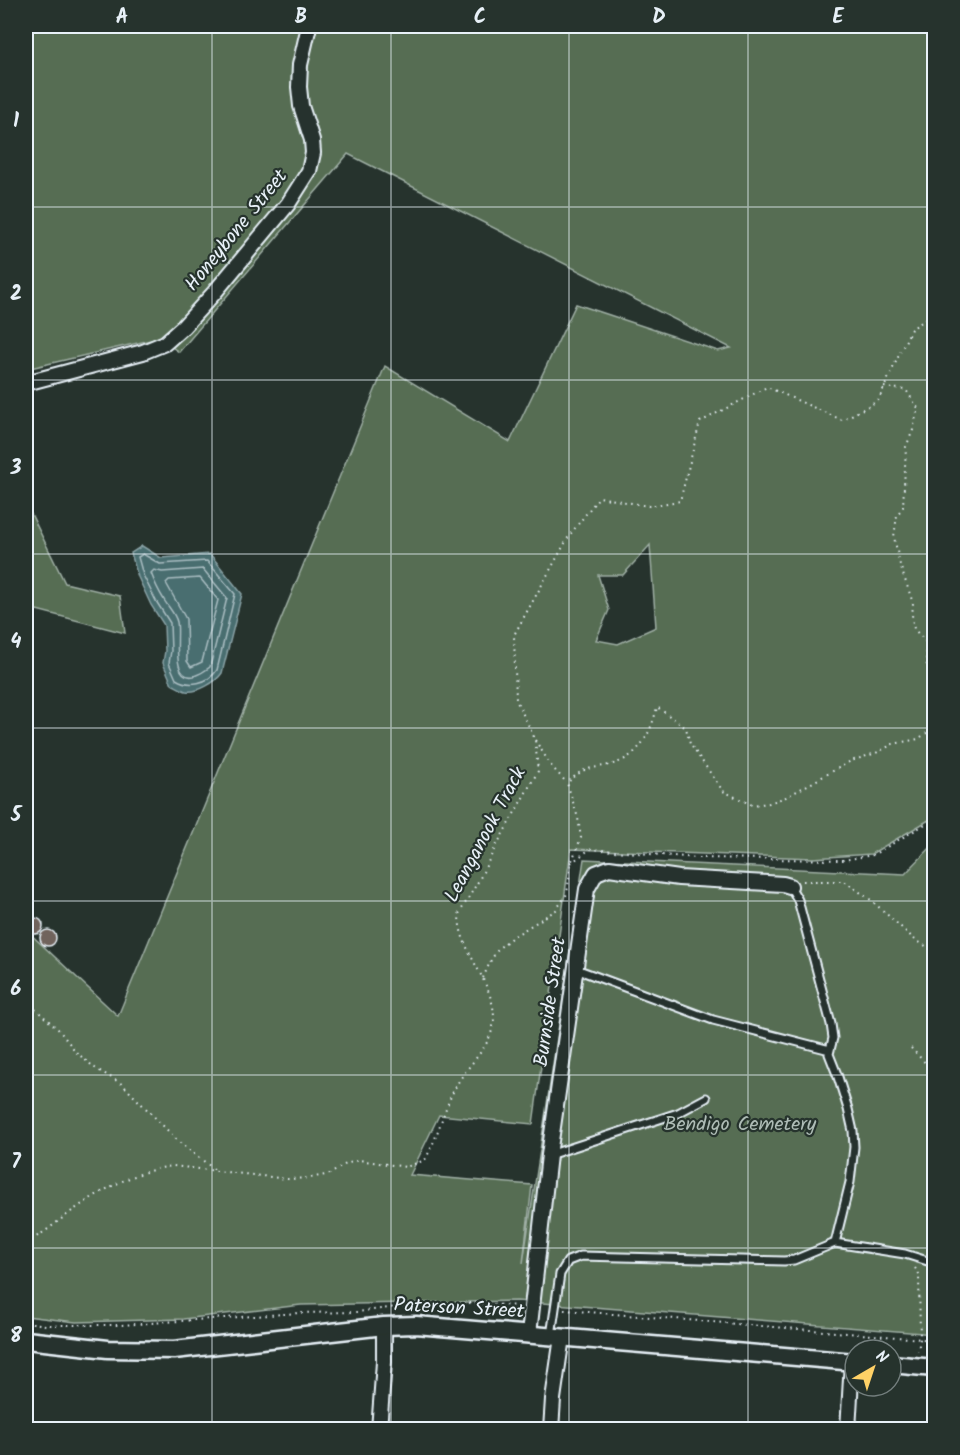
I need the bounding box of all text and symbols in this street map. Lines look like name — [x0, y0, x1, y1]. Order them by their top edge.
text: A — [116, 2, 128, 34]
text: B — [295, 2, 307, 34]
text: C — [474, 2, 486, 34]
text: D — [652, 2, 666, 34]
text: E — [832, 2, 844, 34]
text: 1 — [13, 106, 19, 138]
street label: Honeybone Street — [178, 163, 297, 299]
text: 2 — [10, 279, 22, 311]
text: 3 — [10, 453, 22, 485]
text: 4 — [11, 627, 22, 659]
street label: Leanganook Track — [437, 761, 536, 909]
text: 5 — [10, 800, 23, 832]
street label: Burnside Street — [526, 935, 576, 1069]
text: 6 — [11, 974, 22, 1006]
park label: Bendigo Cemetery — [664, 1109, 817, 1141]
text: 7 — [11, 1147, 21, 1179]
street label: Paterson Street — [393, 1290, 525, 1328]
text: 8 — [10, 1321, 22, 1353]
north arrow — [843, 1338, 903, 1398]
text: N — [870, 1345, 893, 1370]

